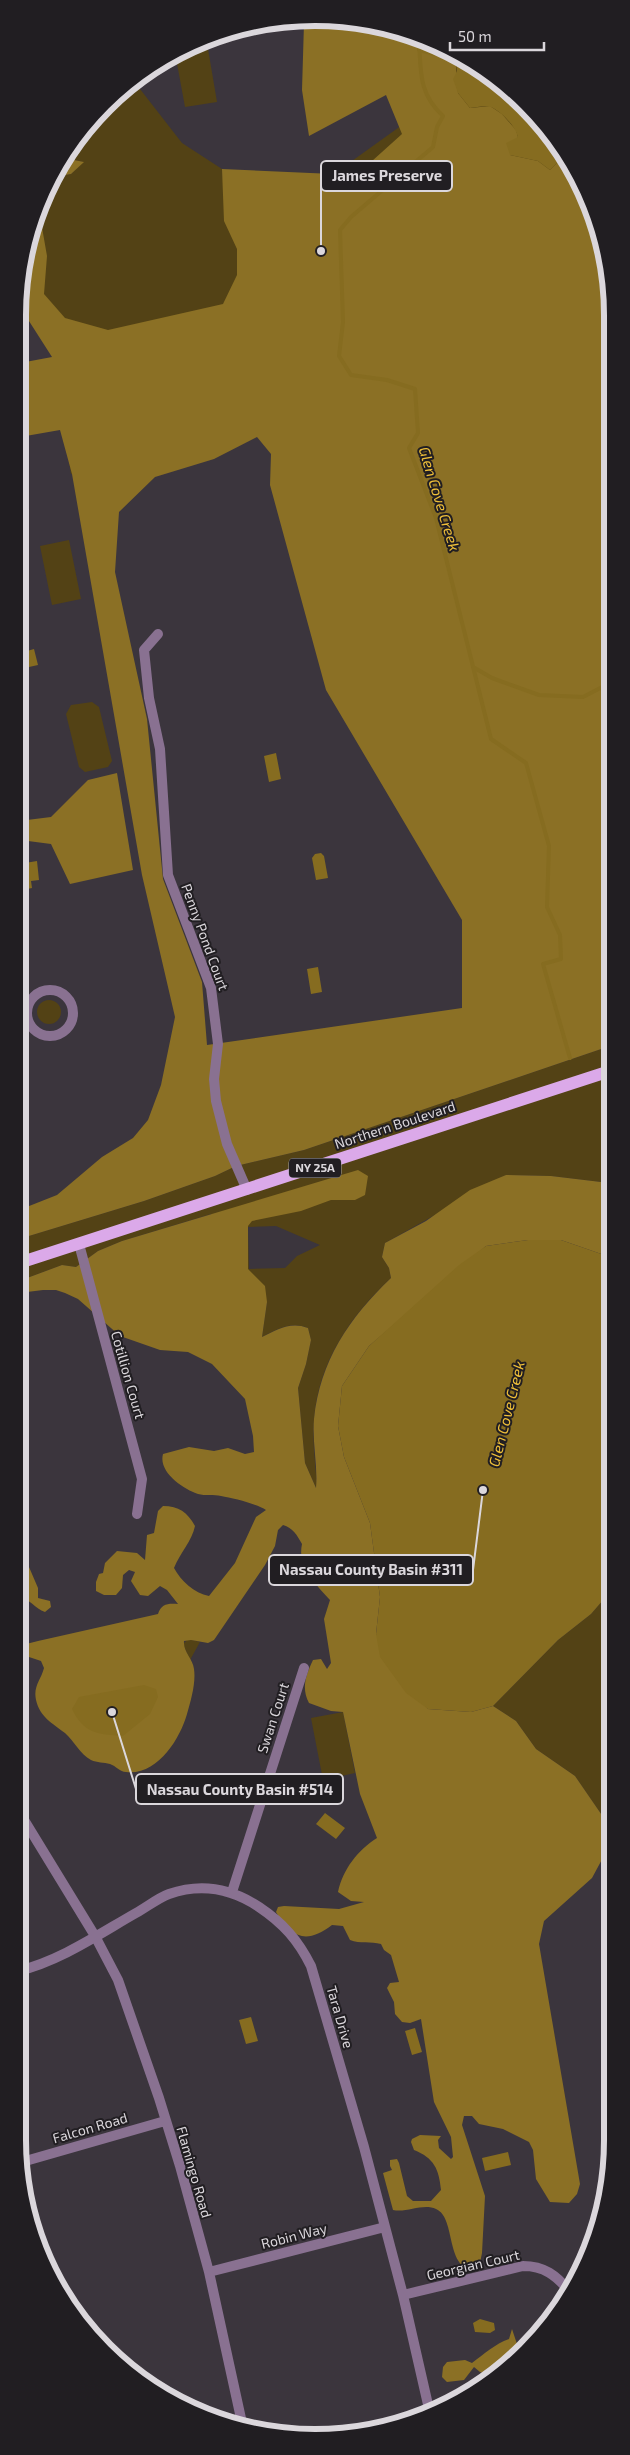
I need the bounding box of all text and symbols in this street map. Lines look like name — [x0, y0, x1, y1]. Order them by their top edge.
scale bar — [450, 20, 544, 52]
text: 50 m — [458, 27, 492, 45]
callout: James Preserve — [321, 161, 452, 191]
text: James Preserve — [332, 166, 442, 184]
water label: Glen Cove Creek — [416, 444, 464, 553]
street label: Penny Pond Court — [178, 881, 233, 993]
street label: Northern Boulevard — [332, 1097, 457, 1152]
road number: NY 25A — [289, 1158, 341, 1178]
street label: Cotillion Court — [108, 1329, 149, 1421]
water label: Glen Cove Creek — [484, 1359, 528, 1468]
callout: Nassau County Basin #311 — [269, 1555, 473, 1585]
text: Nassau County Basin #311 — [279, 1560, 463, 1579]
street label: Swan Court — [253, 1680, 292, 1755]
callout: Nassau County Basin #514 — [136, 1774, 343, 1804]
text: Nassau County Basin #514 — [147, 1780, 334, 1799]
street label: Tara Drive — [323, 1984, 357, 2050]
street label: Falcon Road — [50, 2109, 129, 2146]
street label: Flamingo Road — [173, 2124, 216, 2220]
street label: Robin Way — [259, 2219, 329, 2252]
street label: Georgian Court — [425, 2246, 521, 2283]

